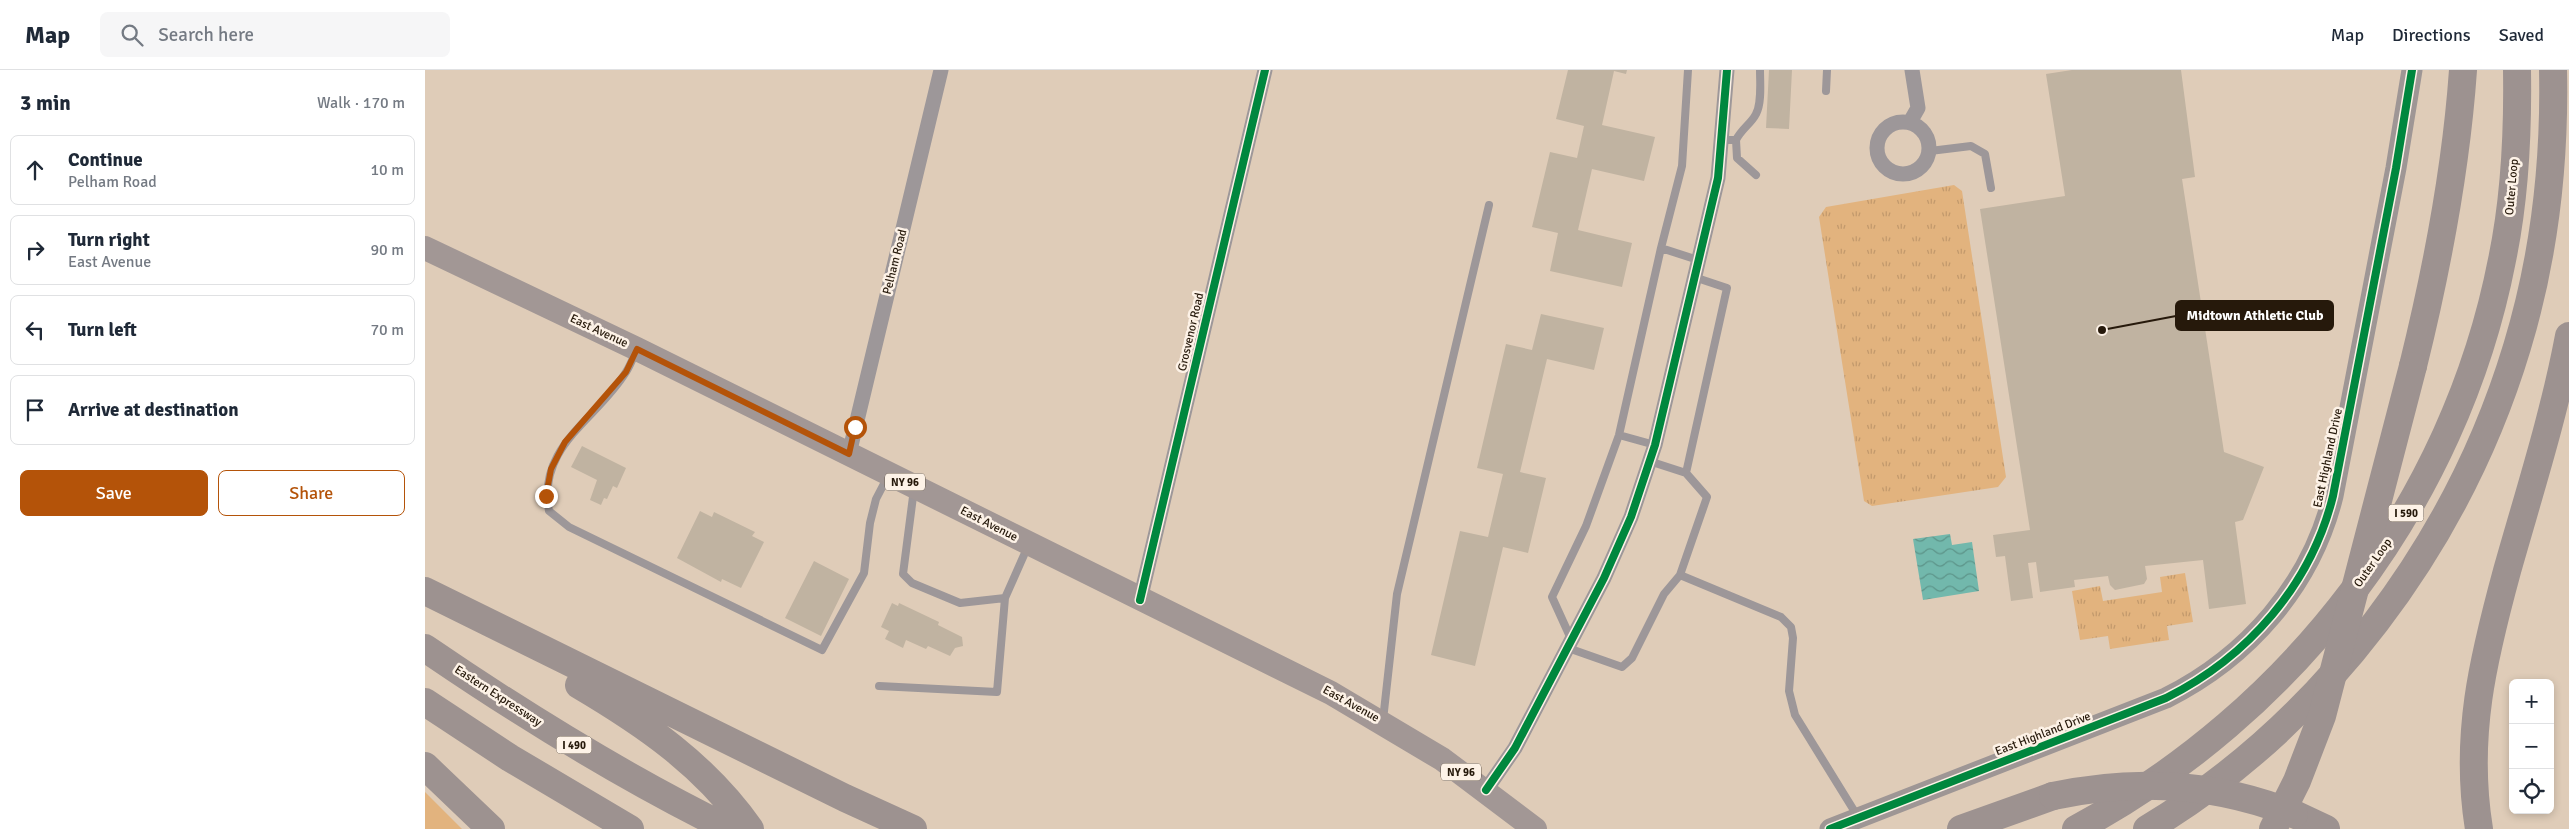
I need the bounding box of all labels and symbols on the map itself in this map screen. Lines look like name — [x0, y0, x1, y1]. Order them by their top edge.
street label: Outer Loop — [2502, 158, 2522, 216]
street label: Pelham Road — [880, 228, 910, 296]
street label: Grosvenor Road — [1175, 291, 1207, 373]
callout: Midtown Athletic Club — [2176, 301, 2333, 330]
text: Midtown Athletic Club — [2187, 307, 2324, 324]
street label: East Avenue — [568, 311, 630, 351]
street label: East Highland Drive — [2310, 407, 2346, 509]
route start — [844, 416, 867, 439]
road number: NY 96 — [885, 474, 925, 491]
route end — [535, 485, 558, 508]
street label: East Avenue — [958, 503, 1020, 545]
road number: I 590 — [2389, 504, 2423, 522]
street label: Outer Loop — [2351, 536, 2395, 590]
street label: Eastern Expressway — [451, 662, 545, 730]
street label: East Avenue — [1320, 682, 1382, 726]
street label: East Highland Drive — [1993, 709, 2093, 759]
road number: I 490 — [557, 736, 591, 754]
road number: NY 96 — [1441, 764, 1481, 780]

